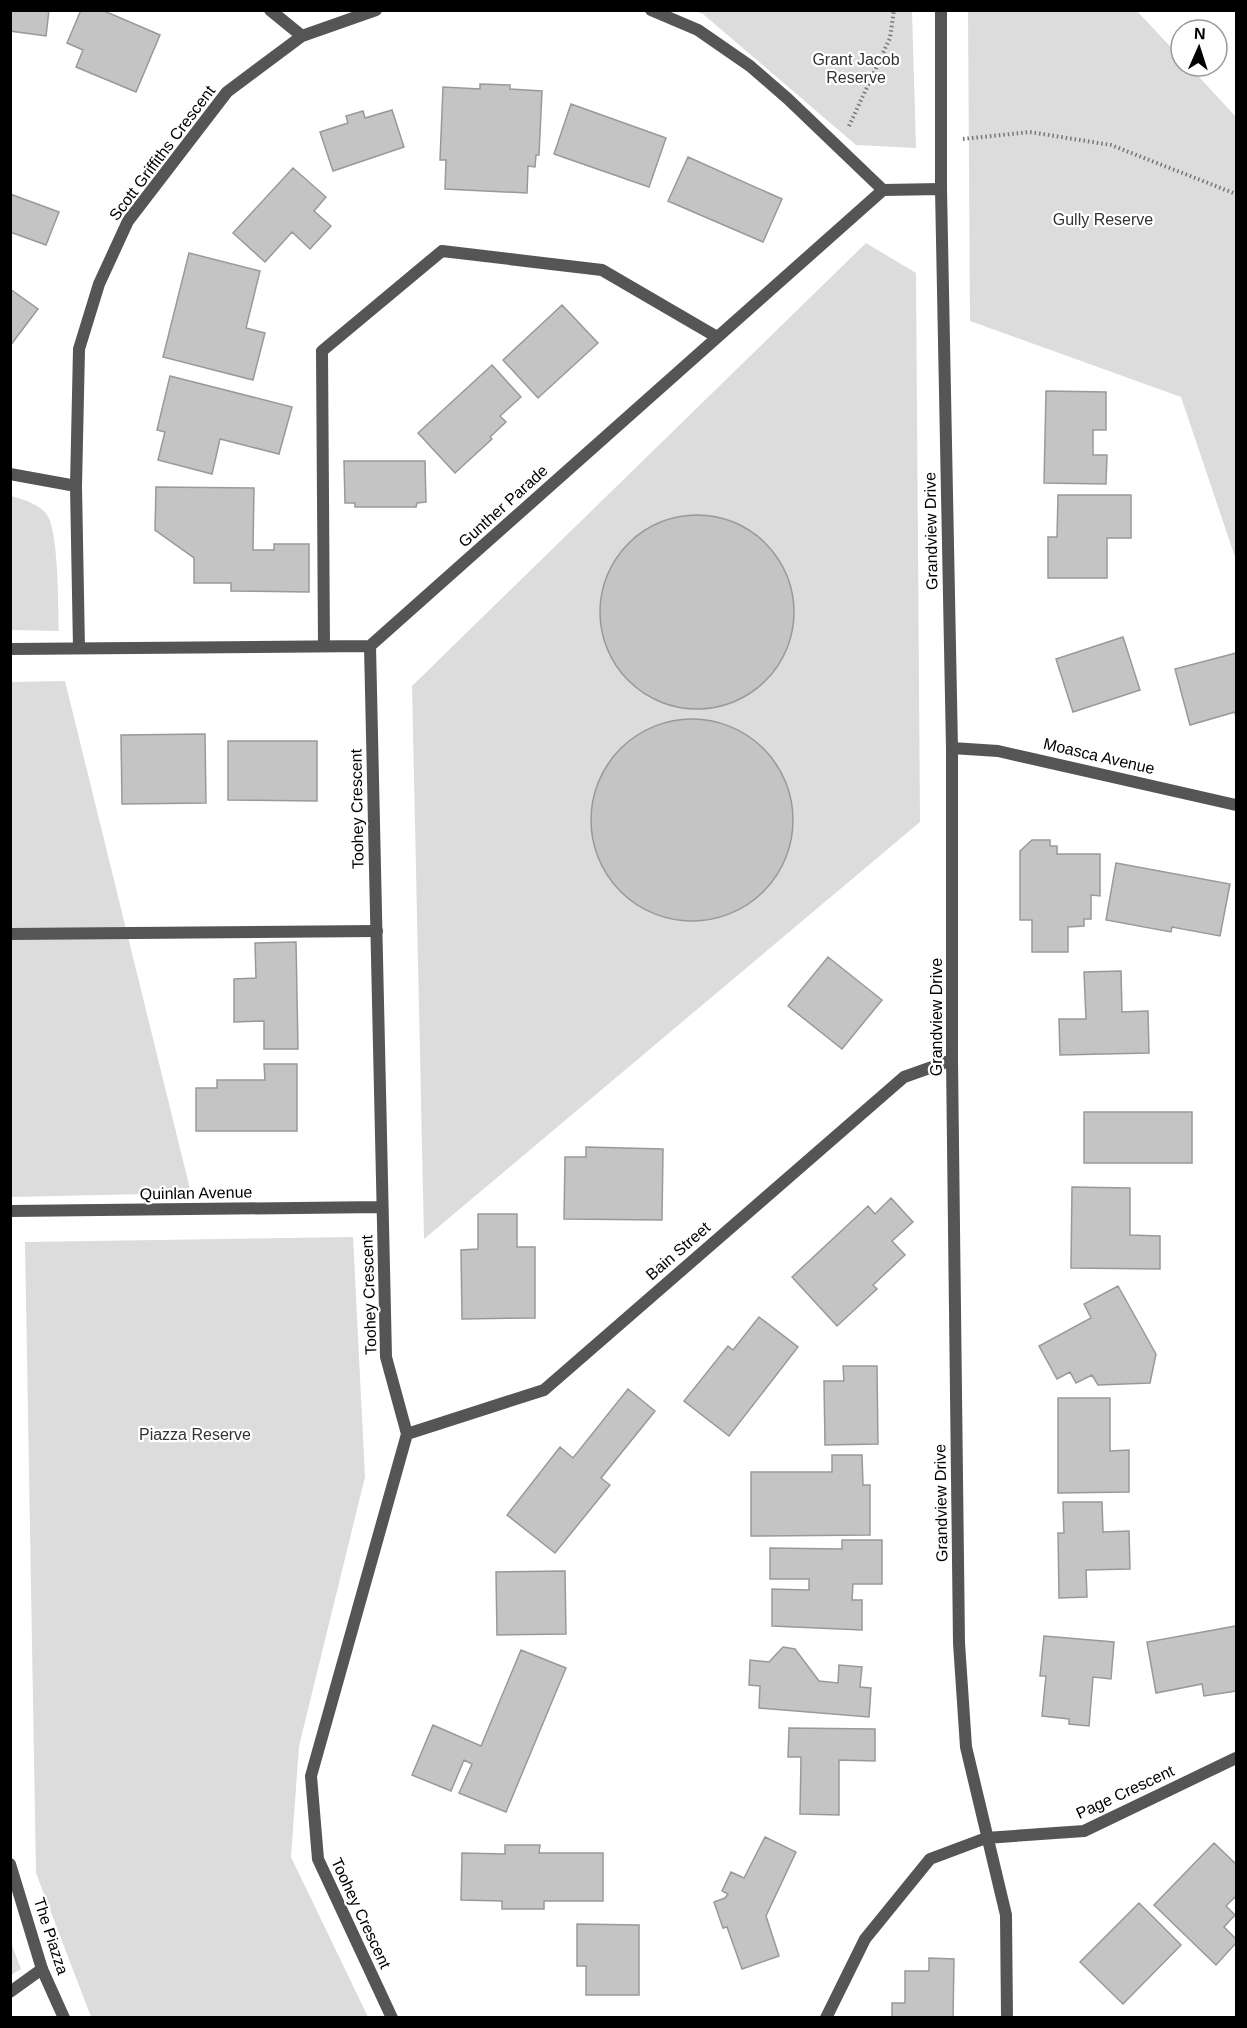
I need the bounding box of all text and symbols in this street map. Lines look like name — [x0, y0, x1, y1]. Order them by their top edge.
north arrow — [1169, 18, 1229, 78]
text: N — [1194, 25, 1206, 42]
park label: Grant Jacob Reserve — [812, 51, 900, 86]
street label: Scott Griffiths Crescent — [106, 82, 219, 224]
park label: Gully Reserve — [1053, 211, 1153, 228]
street label: Gunther Parade — [455, 462, 551, 550]
street label: Grandview Drive — [921, 472, 941, 590]
street label: Moasca Avenue — [1042, 735, 1156, 777]
street label: Toohey Crescent — [347, 748, 367, 869]
street label: Grandview Drive — [928, 958, 945, 1076]
street label: Quinlan Avenue — [140, 1184, 253, 1202]
street label: Bain Street — [643, 1218, 714, 1283]
street label: Toohey Crescent — [358, 1234, 380, 1355]
park label: Piazza Reserve — [139, 1426, 251, 1443]
street label: Grandview Drive — [931, 1444, 951, 1562]
street label: Page Crescent — [1073, 1762, 1177, 1822]
street label: Toohey Crescent — [328, 1855, 394, 1972]
street label: The Piazza — [31, 1895, 71, 1977]

